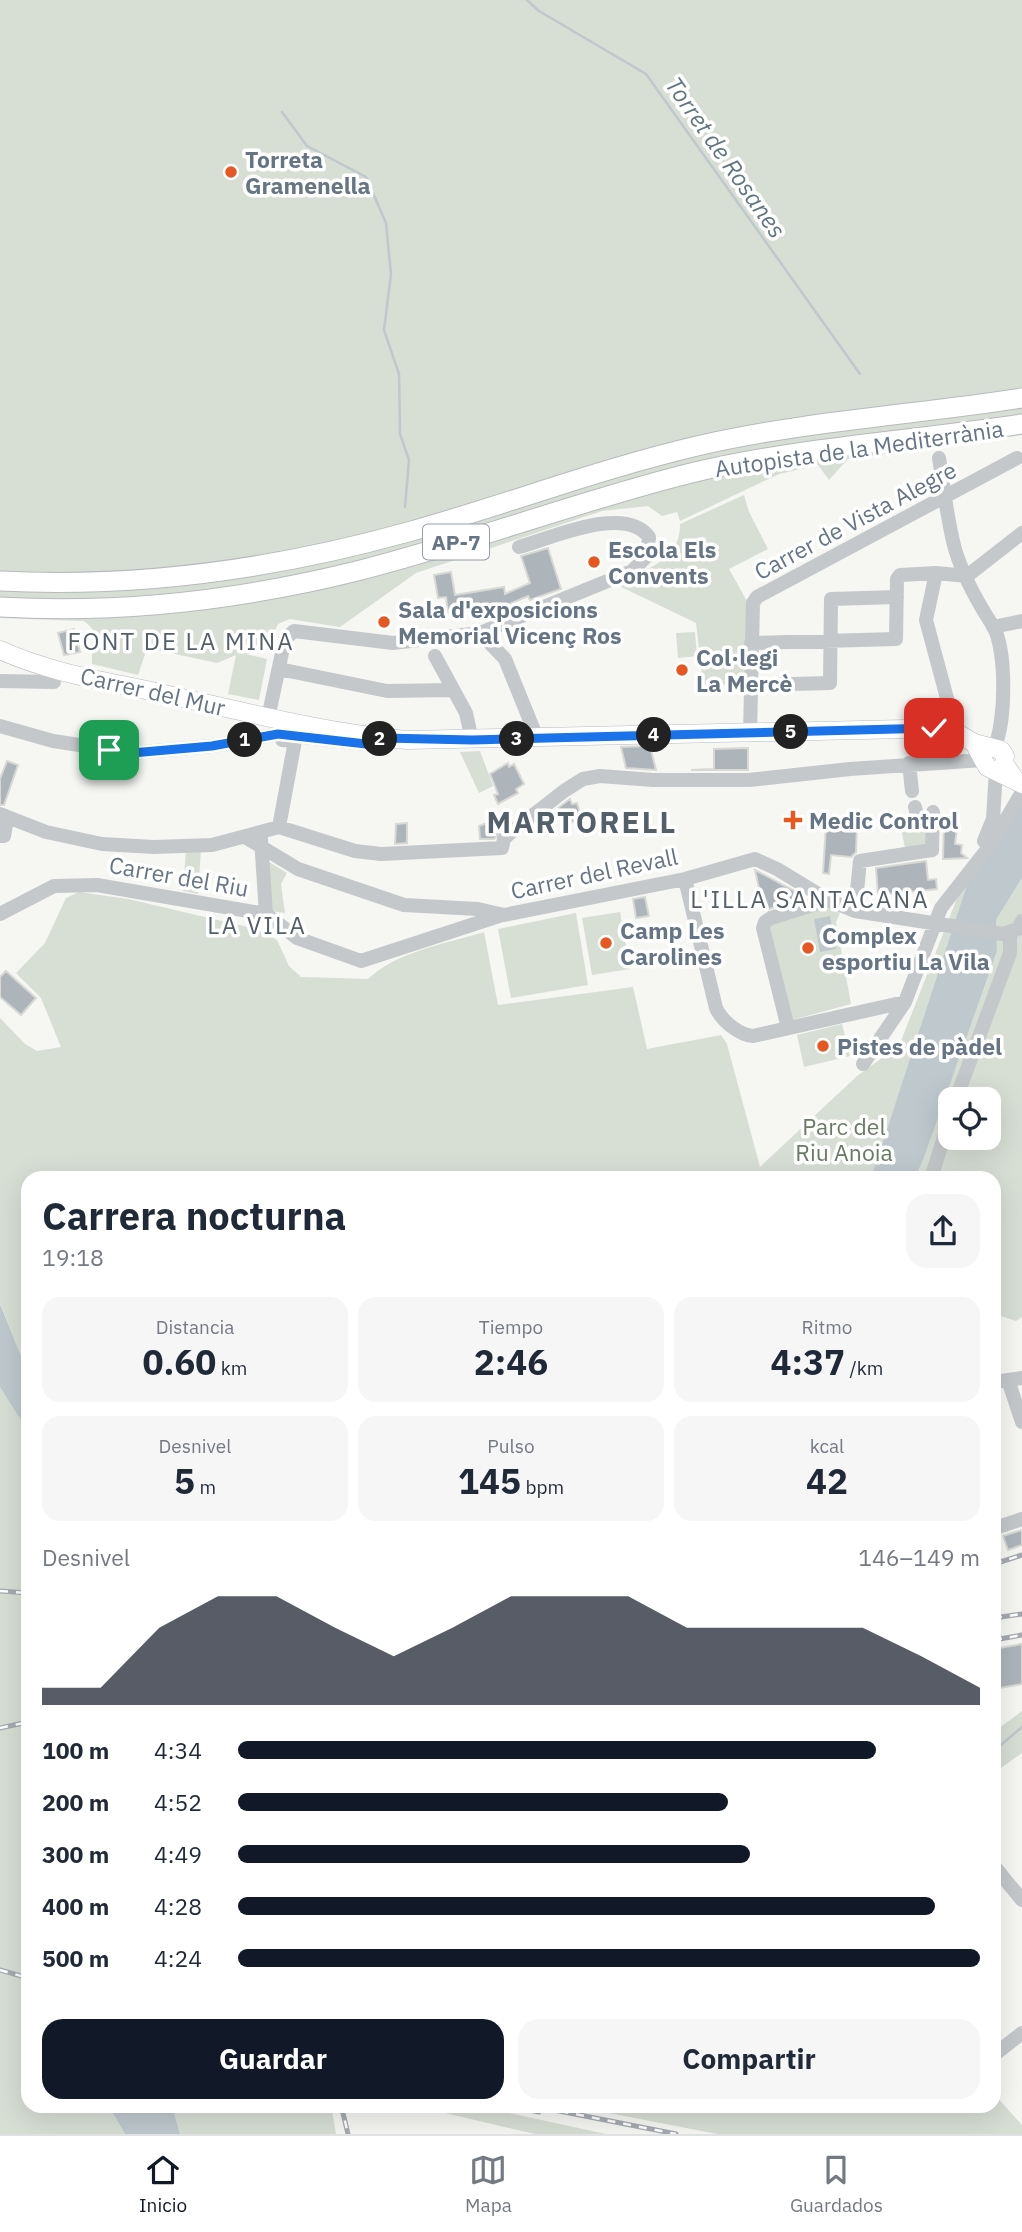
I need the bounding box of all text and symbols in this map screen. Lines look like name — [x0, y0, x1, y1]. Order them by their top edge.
water label: Torret de Rosanes — [658, 70, 794, 244]
place label: Torreta Gramenella — [245, 144, 371, 200]
marker: Torreta Gramenella — [223, 164, 239, 180]
street label: Autopista de la Mediterrània — [713, 413, 1005, 483]
street label: Carrer de Vista Alegre — [749, 454, 961, 586]
road number: AP-7 — [423, 524, 489, 560]
place label: Escola Els Convents — [608, 534, 716, 590]
marker: Escola Els Convents — [586, 554, 602, 570]
place label: Sala d'exposicions Memorial Vicenç Ros — [398, 594, 622, 650]
marker: Sala d'exposicions Memorial Vicenç Ros — [376, 614, 392, 630]
district label: FONT DE LA MINA — [67, 625, 295, 657]
place label: Col·legi La Mercè — [696, 642, 793, 698]
street label: Carrer del Mur — [78, 660, 229, 722]
marker: Col·legi La Mercè — [674, 662, 690, 678]
pin — [904, 698, 964, 758]
icon: check — [915, 709, 953, 747]
pin: 5 — [774, 714, 808, 750]
pin: 4 — [636, 718, 672, 752]
text: 5 — [785, 719, 796, 743]
pin — [79, 720, 139, 780]
pin: 1 — [228, 722, 262, 758]
pin: 2 — [362, 722, 398, 756]
pin: 3 — [500, 722, 534, 756]
text: 4 — [648, 722, 659, 746]
text: 2 — [374, 726, 385, 750]
text: 3 — [511, 726, 522, 750]
text: 1 — [239, 727, 250, 751]
icon: arrive — [90, 731, 128, 769]
district label: MARTORELL — [486, 802, 678, 841]
place label: Medic Control — [809, 805, 958, 835]
marker: Medic Control — [783, 810, 803, 830]
street label: Carrer del Revall — [508, 841, 680, 905]
street label: Carrer del Riu — [107, 849, 251, 903]
district label: L'ILLA SANTACANA — [690, 883, 930, 915]
district label: LA VILA — [207, 909, 307, 941]
place label: Camp Les Carolines — [620, 915, 725, 971]
place label: Complex esportiu La Vila — [822, 920, 990, 976]
marker: Camp Les Carolines — [598, 935, 614, 951]
marker: Complex esportiu La Vila — [800, 940, 816, 956]
place label: Pistes de pàdel — [837, 1031, 1002, 1061]
marker: Pistes de pàdel — [815, 1038, 831, 1054]
map controls — [938, 1087, 1001, 1150]
button: locate — [938, 1087, 1001, 1150]
park label: Parc del Riu Anoia — [795, 1111, 893, 1167]
text: Carrera nocturna — [42, 1191, 346, 1240]
button: share — [906, 1194, 980, 1268]
text: 19:18 — [42, 1242, 104, 1272]
text: Distancia — [156, 1315, 234, 1339]
text: Tiempo — [479, 1315, 543, 1339]
text: Ritmo — [802, 1315, 852, 1339]
text: 0.60 — [143, 1339, 216, 1385]
text: 2:46 — [474, 1339, 548, 1385]
text: 4:37 — [771, 1339, 845, 1385]
text: km — [216, 1356, 247, 1380]
text: /km — [845, 1356, 883, 1380]
text: Desnivel — [159, 1434, 231, 1458]
text: Pulso — [487, 1434, 535, 1458]
text: kcal — [810, 1434, 844, 1458]
text: 5 — [174, 1458, 195, 1504]
text: 145 — [458, 1458, 521, 1504]
text: 42 — [806, 1458, 848, 1504]
text: m — [195, 1475, 216, 1499]
text: bpm — [521, 1475, 564, 1499]
text: Desnivel — [42, 1542, 130, 1572]
text: 146–149 m — [858, 1542, 980, 1572]
text: 100 m — [42, 1735, 109, 1765]
text: 4:34 — [154, 1735, 202, 1765]
text: 200 m — [42, 1787, 109, 1817]
text: 4:52 — [154, 1787, 202, 1817]
text: 300 m — [42, 1839, 109, 1869]
text: 4:49 — [154, 1839, 202, 1869]
text: 400 m — [42, 1891, 109, 1921]
text: 4:28 — [154, 1891, 202, 1921]
text: 500 m — [42, 1943, 109, 1973]
text: 4:24 — [154, 1943, 202, 1973]
button: Guardar — [42, 2019, 504, 2099]
button: Compartir — [518, 2019, 980, 2099]
tab: Inicio — [139, 2151, 187, 2217]
tab: Mapa — [465, 2151, 512, 2217]
tab: Guardados — [790, 2151, 883, 2217]

